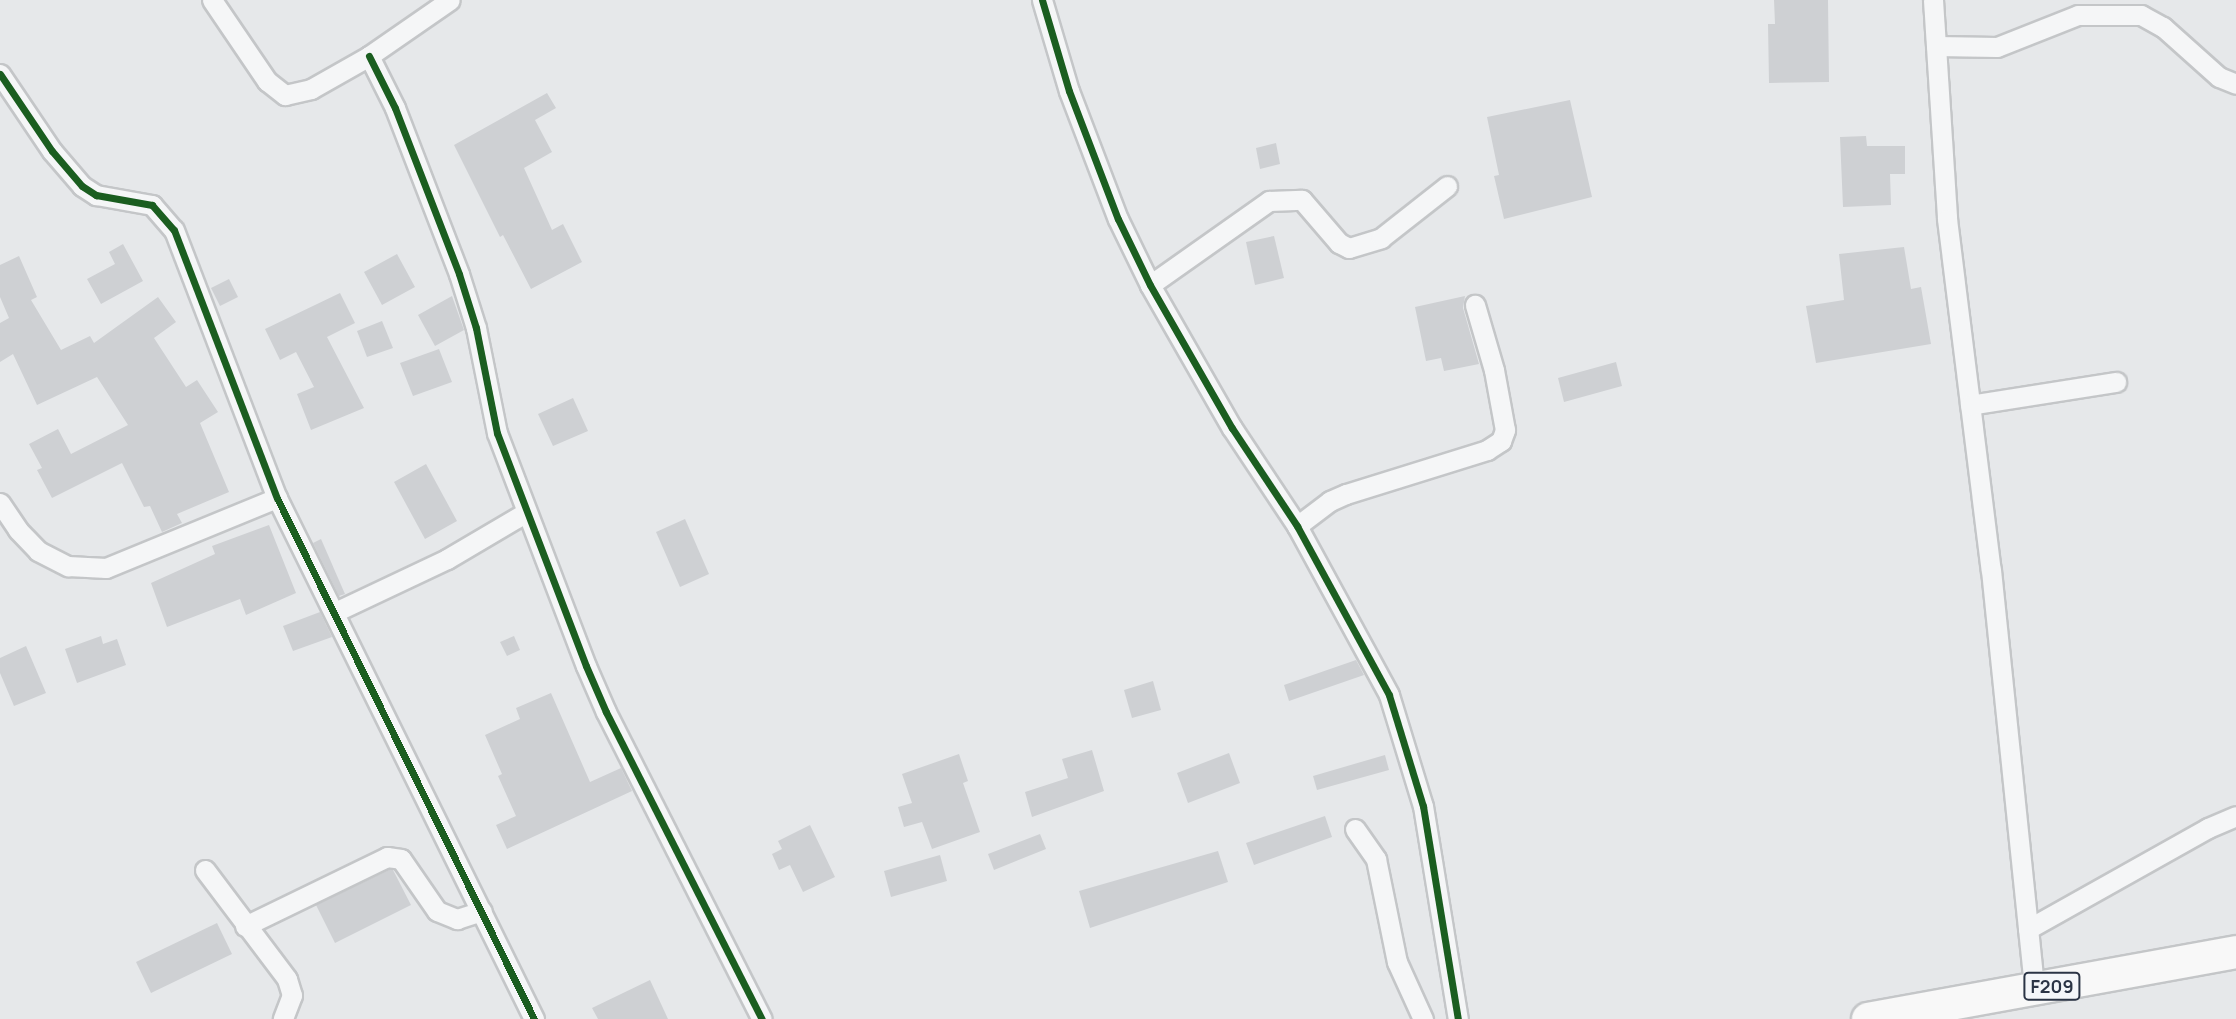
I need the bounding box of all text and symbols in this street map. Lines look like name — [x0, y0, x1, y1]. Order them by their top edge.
road number: F209 — [2022, 972, 2082, 1001]

